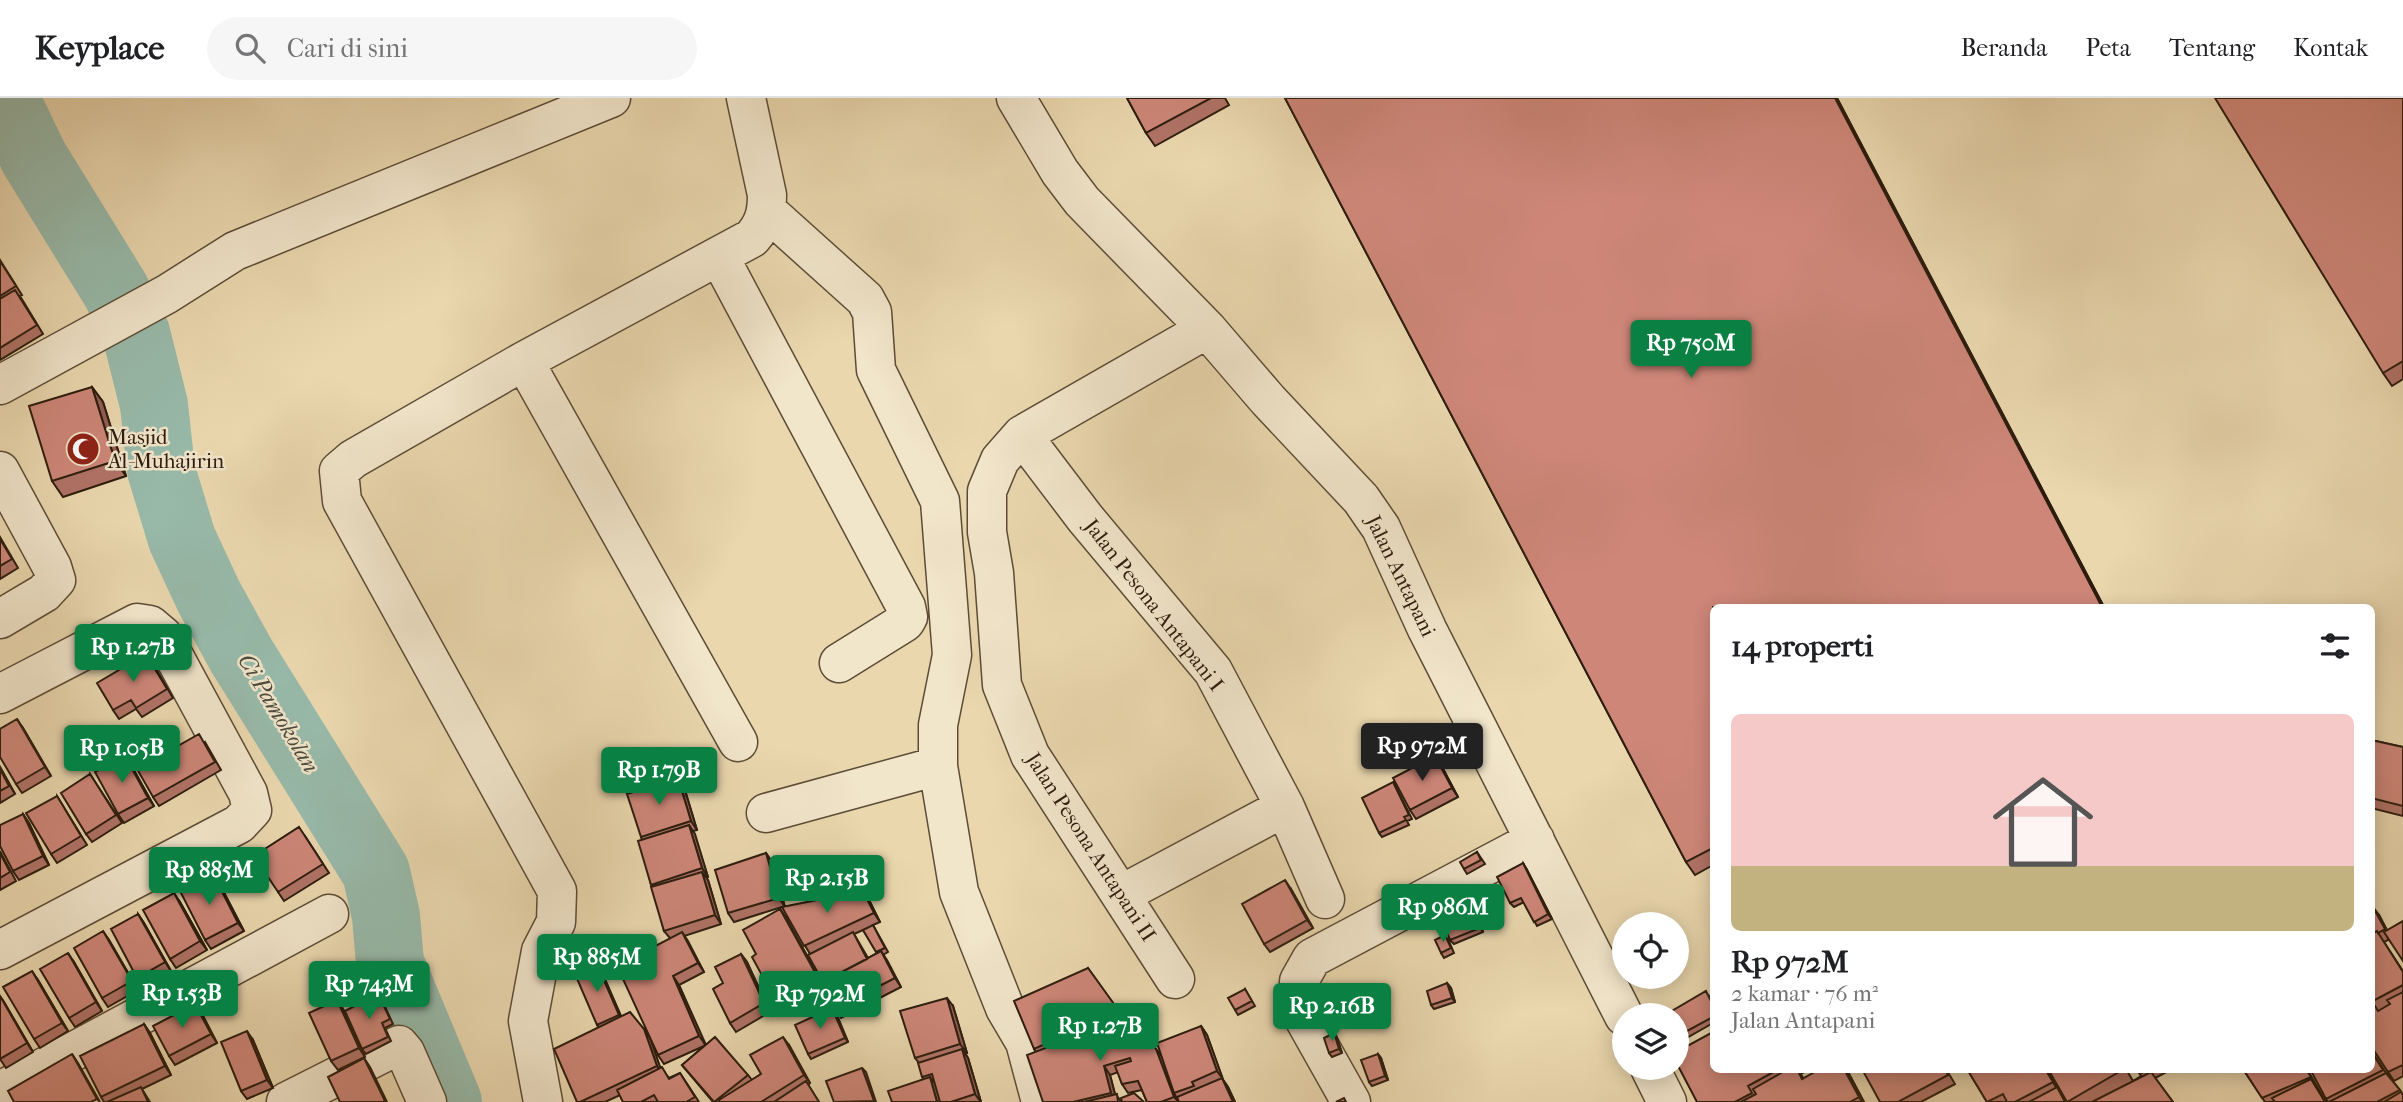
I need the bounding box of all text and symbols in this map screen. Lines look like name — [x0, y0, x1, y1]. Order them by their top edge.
search box — [207, 17, 697, 80]
text: Keyplace — [35, 29, 165, 68]
icon: search — [231, 29, 269, 67]
text: Cari di sini — [287, 33, 408, 64]
text: Beranda — [1961, 34, 2047, 62]
text: Peta — [2085, 34, 2131, 62]
text: Tentang — [2169, 34, 2255, 62]
text: Kontak — [2293, 34, 2368, 62]
pin: Rp 750M — [1626, 320, 1756, 380]
text: Rp 750M — [1647, 329, 1735, 356]
place label: Masjid Al-Muhajirin — [107, 425, 224, 473]
mosque icon: Masjid Al-Muhajirin — [64, 430, 102, 468]
street label: Jalan Antapani — [1360, 510, 1441, 640]
street label: Jalan Pesona Antapani I — [1078, 513, 1229, 696]
pin: Rp 1.27B — [61, 624, 205, 684]
icon: filters — [2316, 627, 2354, 665]
text: 14 properti — [1731, 629, 1873, 664]
text: Rp 1.27B — [91, 633, 175, 660]
water label: Ci Pamokolan — [232, 649, 325, 778]
pin: Rp 972M — [1357, 724, 1487, 783]
pin: Rp 1.05B — [50, 726, 194, 785]
text: Rp 972M — [1377, 732, 1467, 759]
text: Rp 1.05B — [80, 734, 164, 761]
street label: Jalan Pesona Antapani II — [1020, 747, 1161, 946]
pin: Rp 1.79B — [587, 748, 731, 807]
text: Rp 1.79B — [617, 756, 701, 783]
icon: home — [1980, 759, 2106, 885]
pin: Rp 885M — [144, 848, 274, 907]
text: Rp 885M — [165, 856, 253, 883]
pin: Rp 2.15B — [755, 856, 899, 915]
text: Rp 2.15B — [785, 864, 869, 891]
pin: Rp 986M — [1378, 884, 1508, 944]
text: Rp 986M — [1397, 893, 1489, 920]
map controls — [1612, 912, 1689, 1080]
button: locate — [1612, 912, 1689, 989]
pin: Rp 885M — [532, 934, 662, 994]
text: Rp 885M — [553, 943, 641, 970]
text: Rp 972M — [1731, 945, 1848, 980]
pin: Rp 743M — [304, 962, 434, 1021]
pin: Rp 1.53B — [110, 970, 254, 1030]
text: Rp 743M — [325, 970, 413, 997]
pin: Rp 792M — [755, 972, 885, 1031]
text: Rp 1.53B — [142, 979, 222, 1006]
text: Rp 792M — [775, 980, 865, 1007]
text: 2 kamar · 76 m² — [1731, 980, 1878, 1007]
pin: Rp 2.16B — [1260, 984, 1404, 1043]
text: Rp 2.16B — [1289, 992, 1375, 1019]
button: layers — [1612, 1003, 1689, 1080]
pin: Rp 1.27B — [1028, 1004, 1172, 1063]
text: Jalan Antapani — [1731, 1007, 1875, 1034]
text: Rp 1.27B — [1058, 1012, 1142, 1039]

